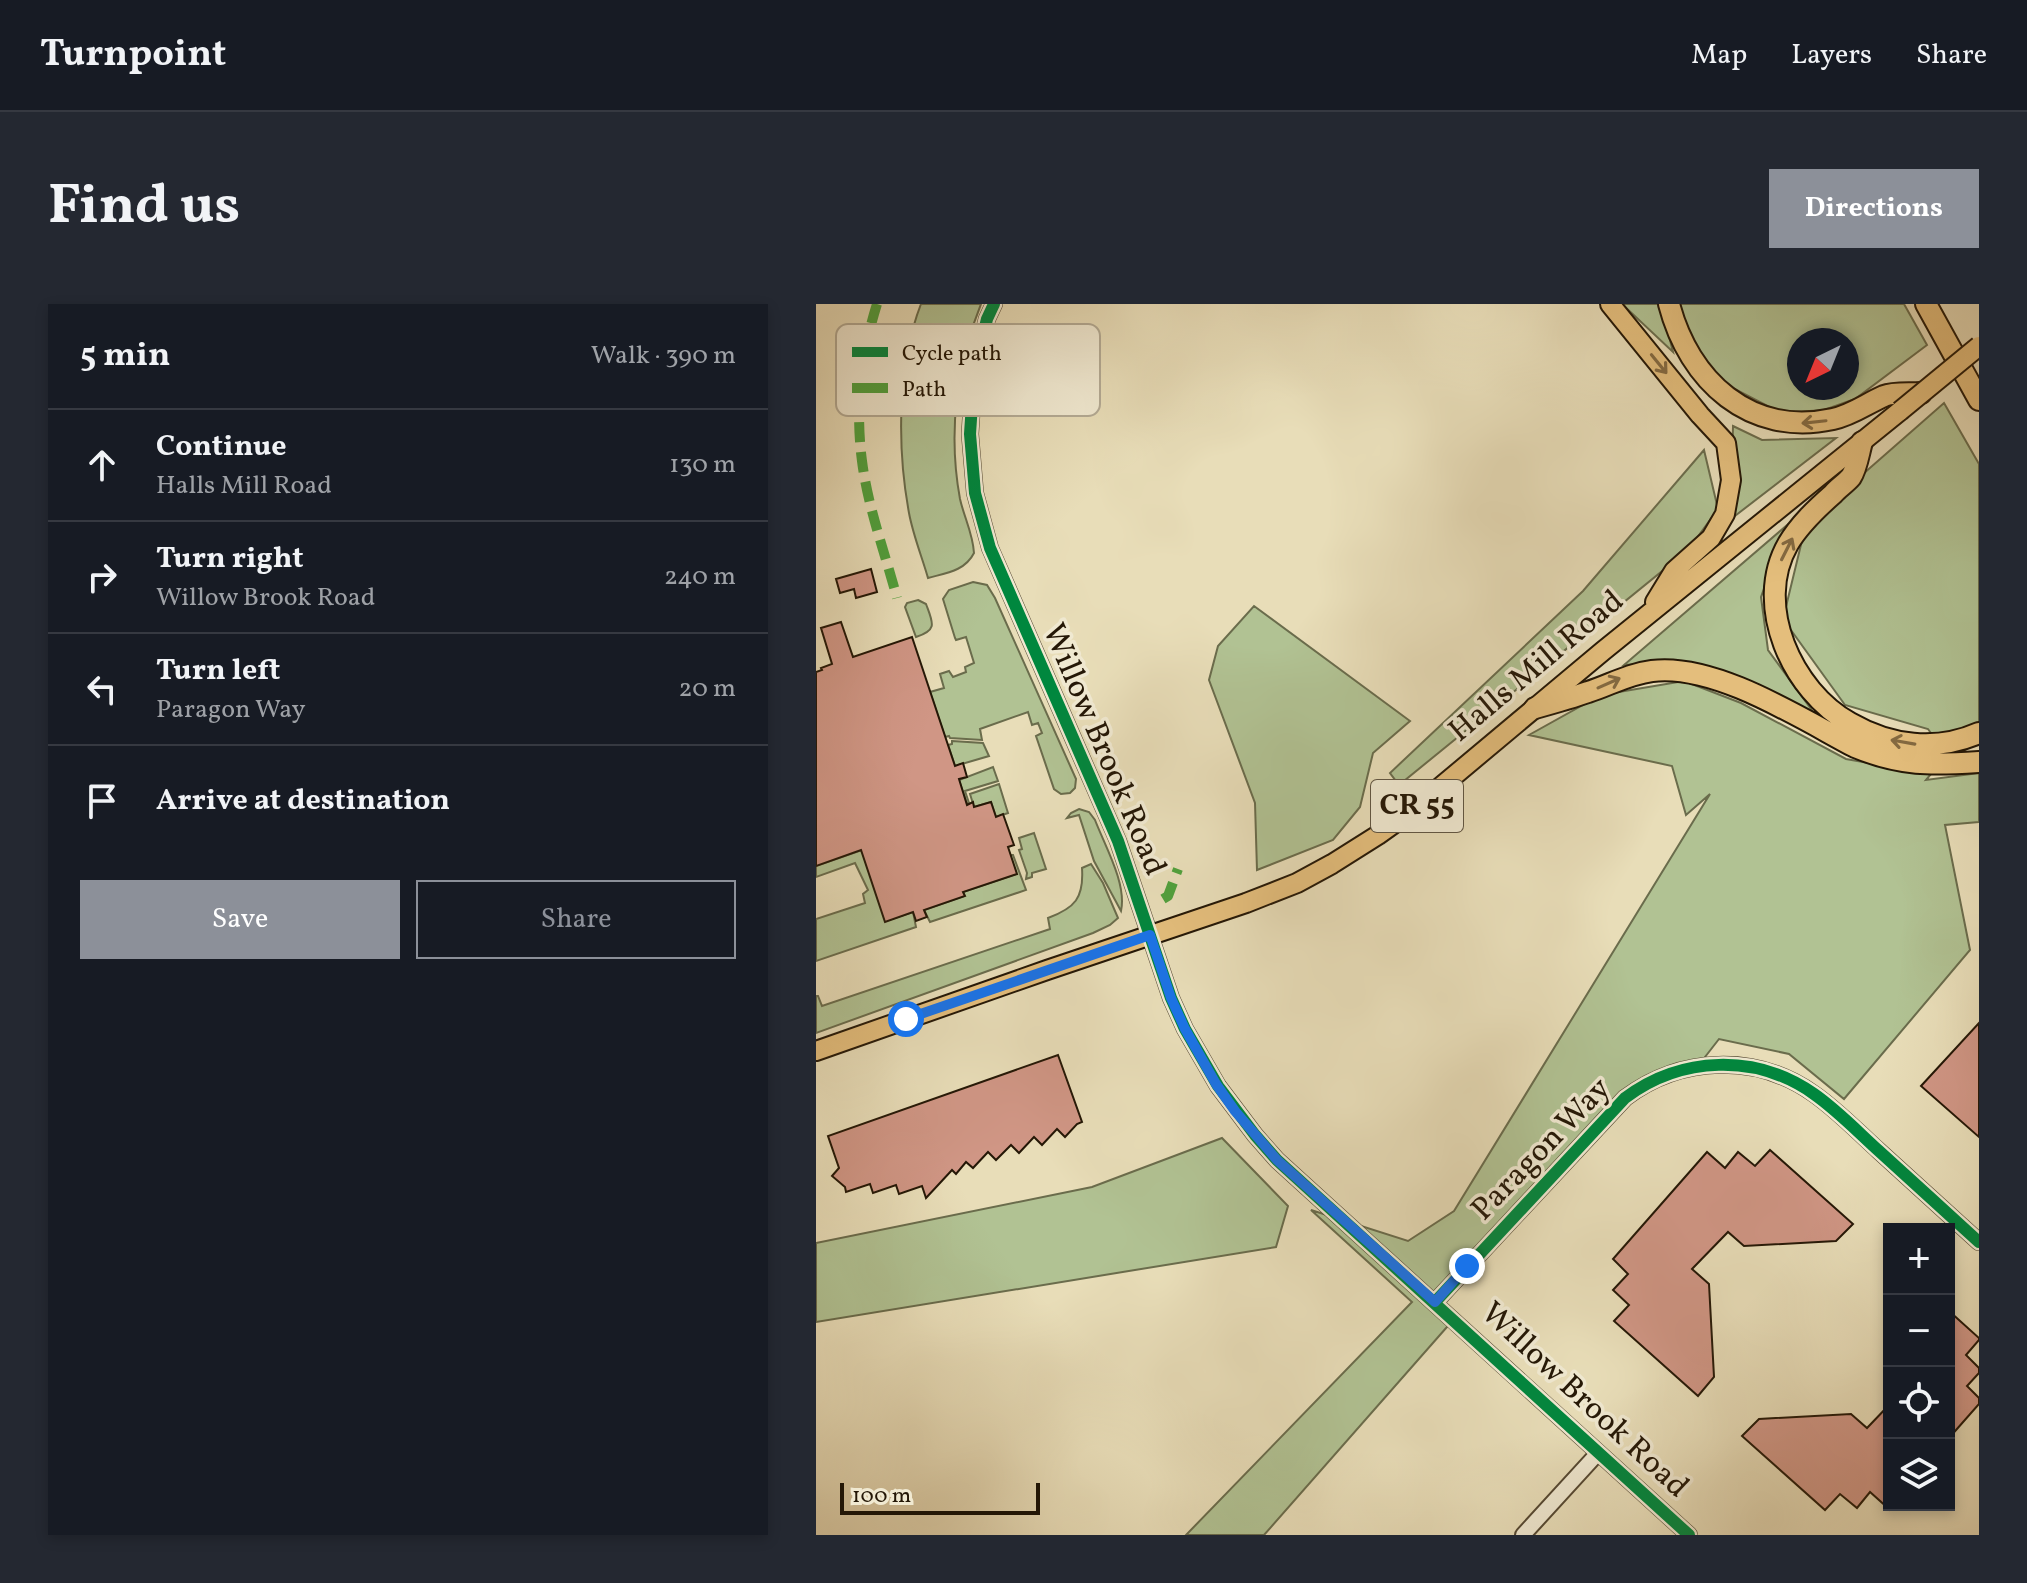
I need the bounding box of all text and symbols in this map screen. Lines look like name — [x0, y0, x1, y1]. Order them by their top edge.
text: Turnpoint — [40, 29, 226, 82]
text: Map — [1691, 36, 1747, 75]
text: Layers — [1791, 36, 1872, 75]
text: Share — [1916, 36, 1987, 75]
text: Find us — [48, 169, 240, 247]
button: Directions — [1769, 169, 1979, 248]
legend — [836, 324, 1100, 416]
north arrow — [1787, 328, 1859, 400]
text: 5 min — [80, 333, 170, 380]
text: Walk · 390 m — [591, 338, 736, 374]
text: Cycle path — [902, 339, 1002, 370]
one-way arrow — [1650, 354, 1668, 374]
text: Path — [902, 375, 946, 406]
one-way arrow — [1801, 414, 1828, 429]
text: Continue — [156, 426, 287, 468]
icon: ahead — [80, 443, 124, 487]
text: 130 m — [669, 447, 736, 483]
text: Halls Mill Road — [156, 468, 332, 504]
text: Turn right — [156, 538, 304, 580]
one-way arrow — [1779, 538, 1795, 562]
icon: right — [80, 555, 124, 599]
text: 240 m — [664, 559, 736, 595]
text: Willow Brook Road — [156, 580, 375, 616]
street label: Halls Mill Road — [1440, 581, 1634, 753]
street label: Willow Brook Road — [1030, 617, 1176, 883]
text: Turn left — [156, 650, 280, 692]
icon: left — [80, 667, 124, 711]
text: 20 m — [678, 671, 736, 707]
one-way arrow — [1596, 675, 1621, 690]
text: Paragon Way — [156, 692, 305, 728]
one-way arrow — [1891, 734, 1916, 749]
icon: arrive — [80, 779, 124, 823]
text: Arrive at destination — [156, 780, 450, 822]
road number: CR 55 — [1371, 780, 1463, 832]
button: Save — [80, 880, 400, 959]
button: Share — [416, 880, 736, 959]
route start — [888, 1001, 924, 1037]
street label: Paragon Way — [1462, 1069, 1622, 1231]
map controls — [1883, 1223, 1955, 1511]
button: + — [1883, 1223, 1955, 1295]
route end — [1449, 1248, 1485, 1284]
street label: Willow Brook Road — [1470, 1293, 1698, 1509]
button: − — [1883, 1295, 1955, 1367]
button: locate — [1883, 1367, 1955, 1439]
button: layers — [1883, 1439, 1955, 1511]
scale bar — [840, 1479, 1040, 1515]
text: 100 m — [852, 1481, 911, 1512]

